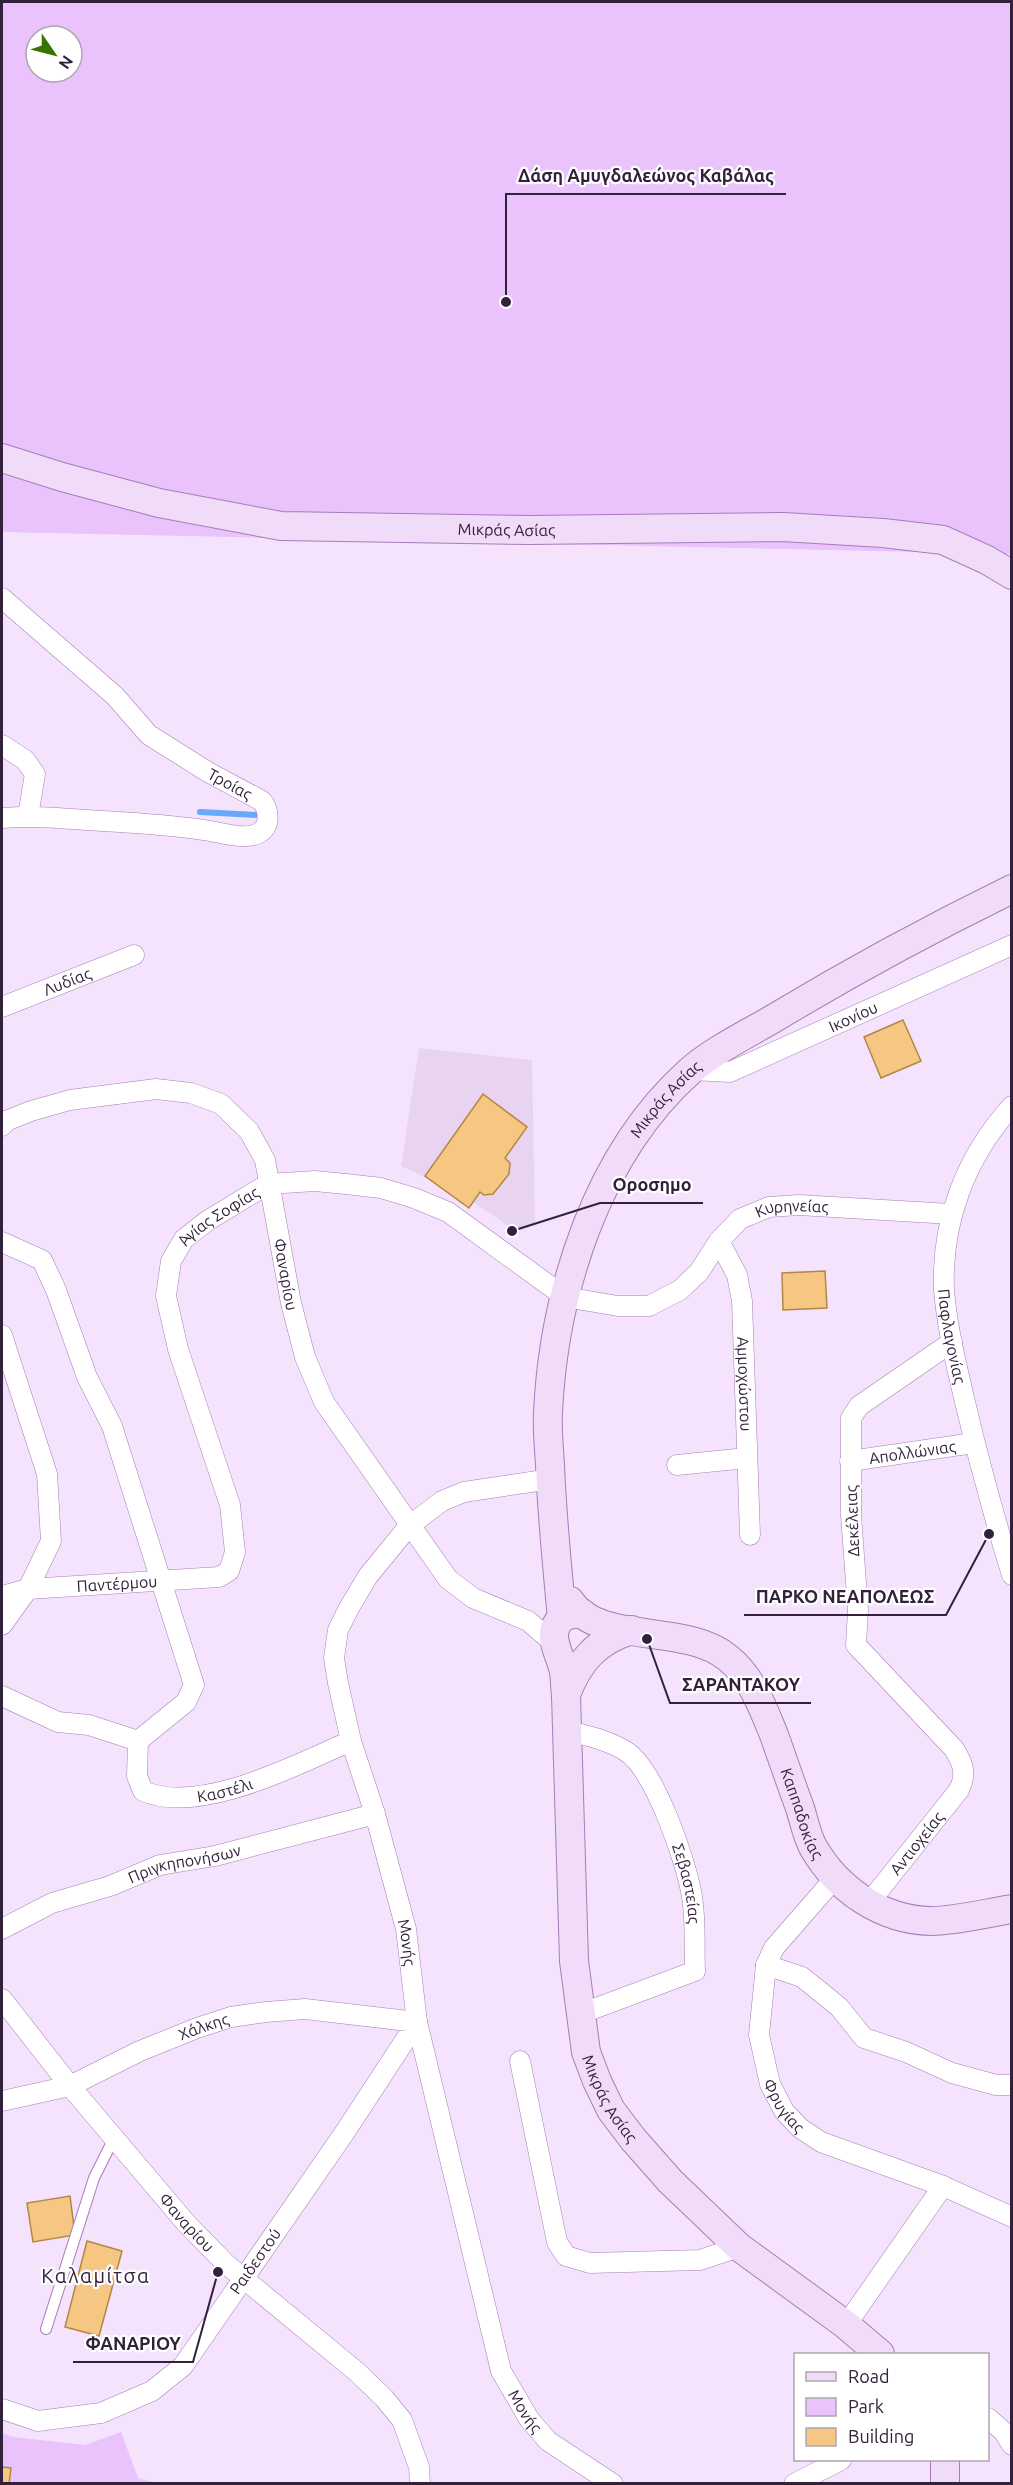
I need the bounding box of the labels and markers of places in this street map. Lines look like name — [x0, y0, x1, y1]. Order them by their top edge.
callout: Δάση Αμυγδαλεώνος Καβάλας — [506, 158, 786, 194]
callout: Οροσημο — [600, 1167, 703, 1203]
callout: ΠΑΡΚΟ ΝΕΑΠΟΛΕΩΣ — [744, 1579, 946, 1615]
callout: ΣΑΡΑΝΤΑΚΟΥ — [670, 1667, 811, 1703]
callout: ΦΑΝΑΡΙΟΥ — [73, 2326, 193, 2362]

